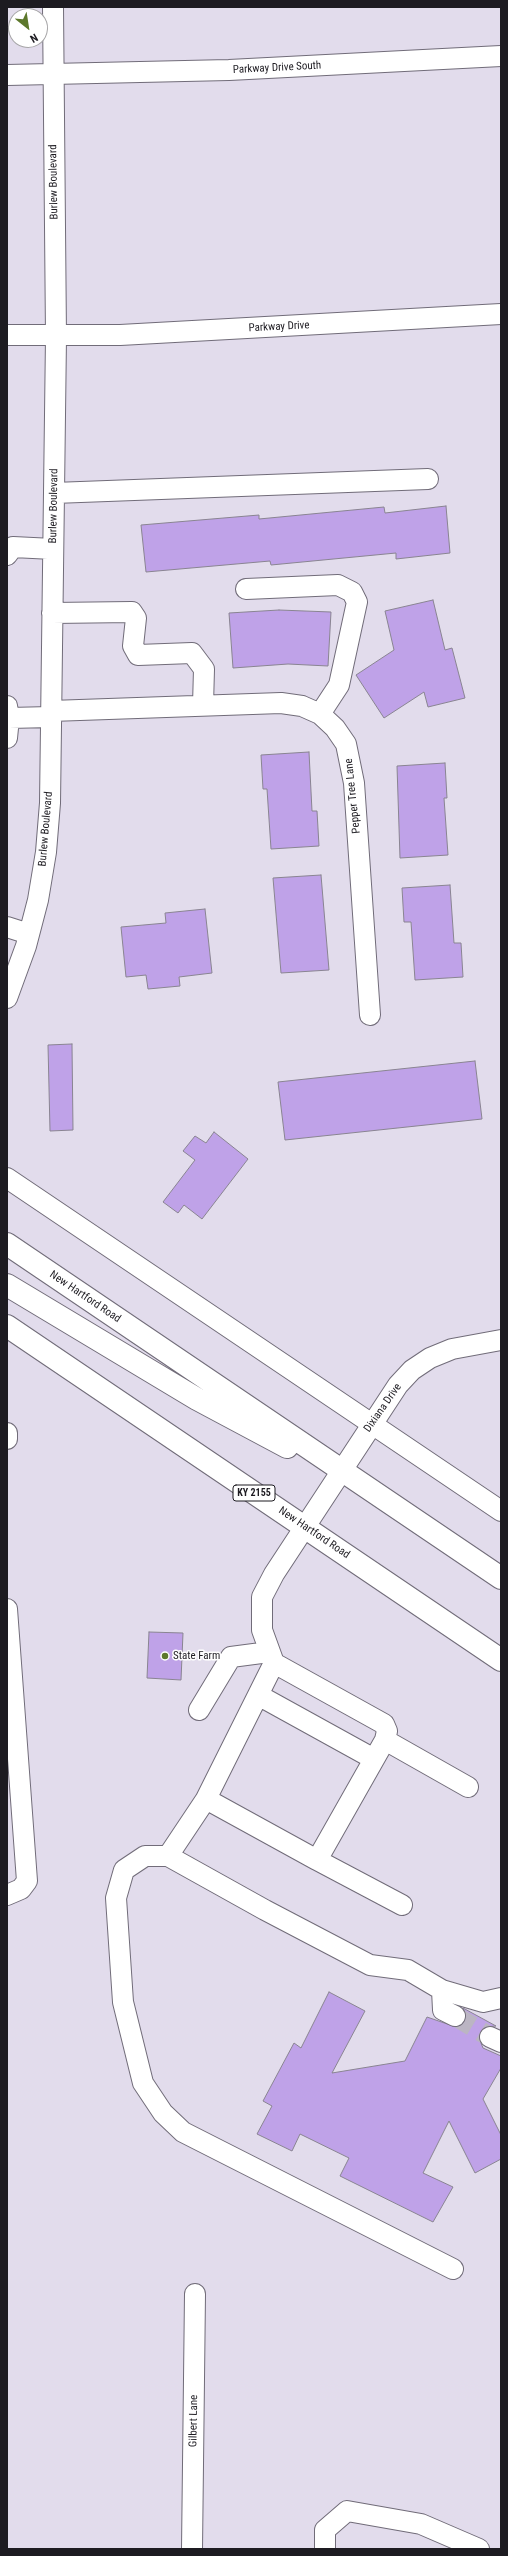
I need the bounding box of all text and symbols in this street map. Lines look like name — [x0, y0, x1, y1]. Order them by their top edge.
north arrow — [8, 8, 48, 48]
text: N — [28, 31, 40, 45]
street label: Parkway Drive South — [232, 59, 322, 77]
street label: Burlew Boulevard — [47, 144, 61, 220]
street label: Parkway Drive — [248, 319, 310, 335]
street label: Burlew Boulevard — [47, 468, 61, 544]
street label: Pepper Tree Lane — [342, 758, 364, 834]
street label: Burlew Boulevard — [36, 791, 56, 867]
street label: New Hartford Road — [47, 1268, 123, 1326]
street label: Dixiana Drive — [361, 1381, 405, 1435]
road number: KY 2155 — [233, 1485, 275, 1501]
street label: New Hartford Road — [276, 1504, 352, 1562]
place label: State Farm — [173, 1649, 220, 1663]
marker: State Farm — [160, 1651, 170, 1661]
street label: Gilbert Lane — [187, 2395, 201, 2447]

